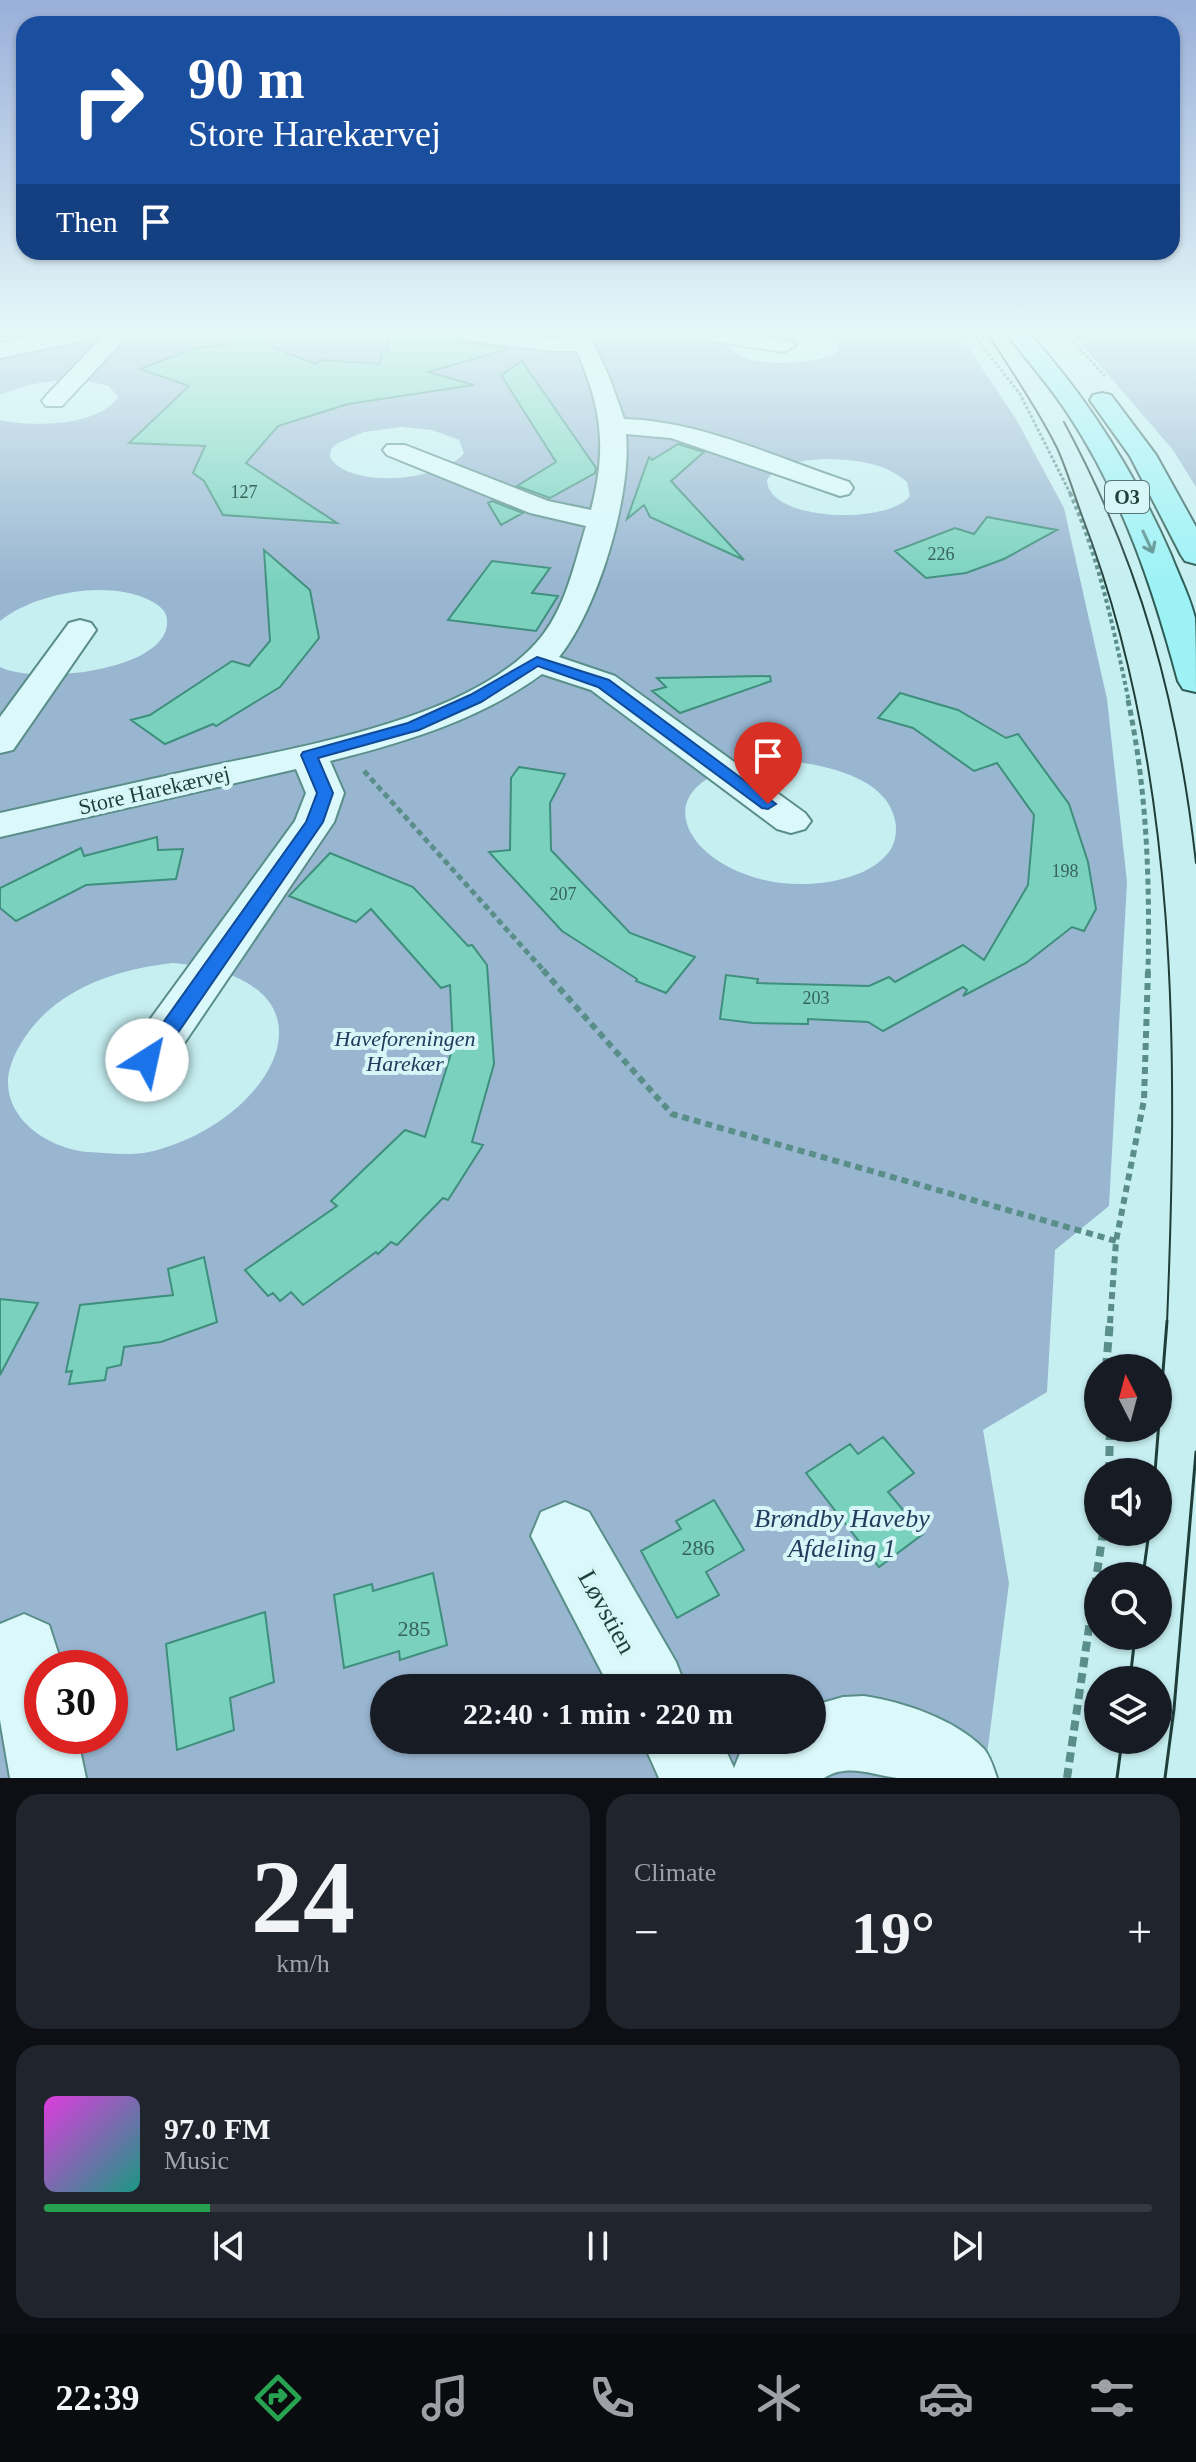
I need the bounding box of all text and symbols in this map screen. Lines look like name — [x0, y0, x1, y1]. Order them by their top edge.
icon: right — [56, 48, 160, 152]
text: 90 m — [188, 48, 305, 110]
text: Store Harekærvej — [188, 114, 441, 154]
icon: arrive — [134, 200, 178, 244]
text: Then — [56, 205, 118, 238]
road number: O3 — [1105, 481, 1149, 513]
house number: 127 — [231, 482, 258, 502]
one-way arrow — [1141, 529, 1156, 553]
house number: 226 — [928, 544, 955, 564]
pin — [734, 722, 802, 804]
icon: arrive — [746, 734, 790, 778]
street label: Store Harekærvej — [76, 760, 232, 820]
house number: 198 — [1052, 861, 1079, 881]
house number: 207 — [550, 884, 577, 904]
house number: 203 — [803, 988, 830, 1008]
position arrow — [105, 1018, 189, 1102]
park label: Haveforeningen Harekær — [334, 1026, 475, 1076]
north arrow — [1084, 1354, 1172, 1442]
map controls — [1084, 1354, 1172, 1754]
button: sound — [1084, 1458, 1172, 1546]
park label: Brøndby Haveby Afdeling 1 — [754, 1504, 930, 1563]
house number: 286 — [682, 1535, 715, 1560]
button: search — [1084, 1562, 1172, 1650]
street label: Løvstien — [572, 1565, 642, 1659]
house number: 285 — [398, 1616, 431, 1641]
speed limit sign: 30 — [24, 1650, 128, 1754]
button: layers — [1084, 1666, 1172, 1754]
text: 22:40 · 1 min · 220 m — [463, 1697, 733, 1730]
text: 24 — [251, 1839, 355, 1954]
text: Climate — [634, 1858, 716, 1887]
text: 19° — [851, 1900, 935, 1966]
text: − — [634, 1908, 659, 1957]
text: + — [1127, 1908, 1152, 1957]
text: km/h — [276, 1949, 330, 1978]
text: 97.0 FM — [164, 2112, 271, 2145]
text: Music — [164, 2146, 229, 2175]
icon: previous — [207, 2224, 251, 2268]
icon: pause — [576, 2224, 620, 2268]
icon: next — [945, 2224, 989, 2268]
icon: directions — [250, 2370, 306, 2426]
icon: music — [417, 2370, 473, 2426]
icon: phone — [584, 2370, 640, 2426]
icon: climate — [751, 2370, 807, 2426]
icon: car — [918, 2370, 974, 2426]
icon: filters — [1084, 2370, 1140, 2426]
text: 22:39 — [55, 2378, 139, 2418]

